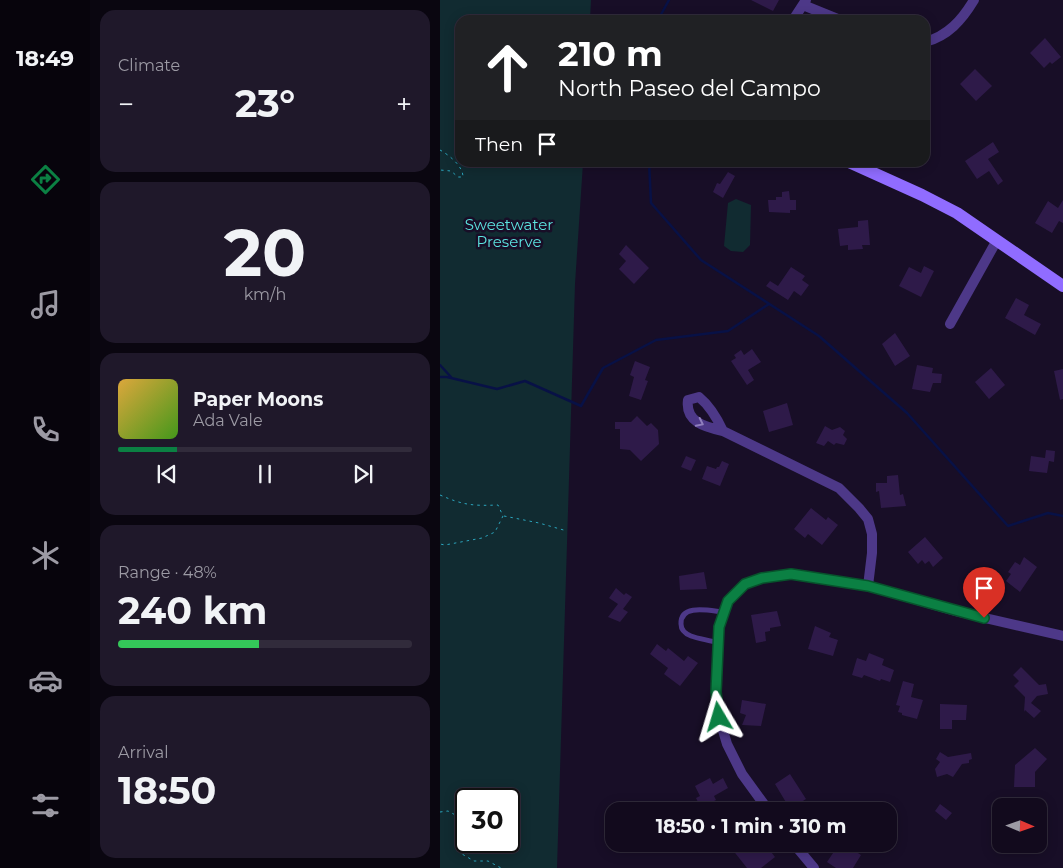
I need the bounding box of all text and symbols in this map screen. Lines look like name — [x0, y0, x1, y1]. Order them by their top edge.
text: 210 m — [558, 32, 663, 75]
icon: ahead — [475, 35, 540, 100]
text: 18:49 — [16, 45, 74, 72]
text: Climate — [118, 56, 180, 75]
text: North Paseo del Campo — [558, 75, 821, 102]
text: 23° — [235, 80, 295, 127]
text: − — [118, 87, 134, 121]
text: + — [396, 87, 412, 121]
icon: arrive — [533, 130, 561, 158]
text: Then — [475, 133, 523, 156]
icon: directions — [28, 162, 63, 197]
text: 20 — [224, 213, 306, 292]
park label: Sweetwater Preserve — [465, 215, 553, 251]
text: km/h — [244, 285, 286, 304]
icon: music — [28, 287, 63, 322]
text: Paper Moons — [193, 388, 323, 411]
text: Ada Vale — [193, 411, 263, 430]
icon: phone — [28, 412, 63, 447]
one-way arrow — [695, 417, 704, 427]
icon: previous — [153, 460, 181, 488]
icon: pause — [251, 460, 279, 488]
icon: next — [349, 460, 377, 488]
icon: climate — [28, 538, 63, 573]
text: Range · 48% — [118, 563, 217, 582]
pin — [963, 567, 1005, 618]
icon: arrive — [970, 574, 998, 602]
text: 240 km — [118, 587, 267, 634]
icon: car — [28, 663, 63, 698]
position arrow — [692, 690, 744, 742]
text: Arrival — [118, 743, 168, 762]
text: 18:50 — [118, 767, 216, 814]
icon: filters — [28, 788, 63, 823]
speed limit sign: 30 — [455, 788, 520, 853]
north arrow — [992, 798, 1048, 852]
map controls — [992, 798, 1047, 853]
text: 18:50 · 1 min · 310 m — [656, 815, 846, 838]

